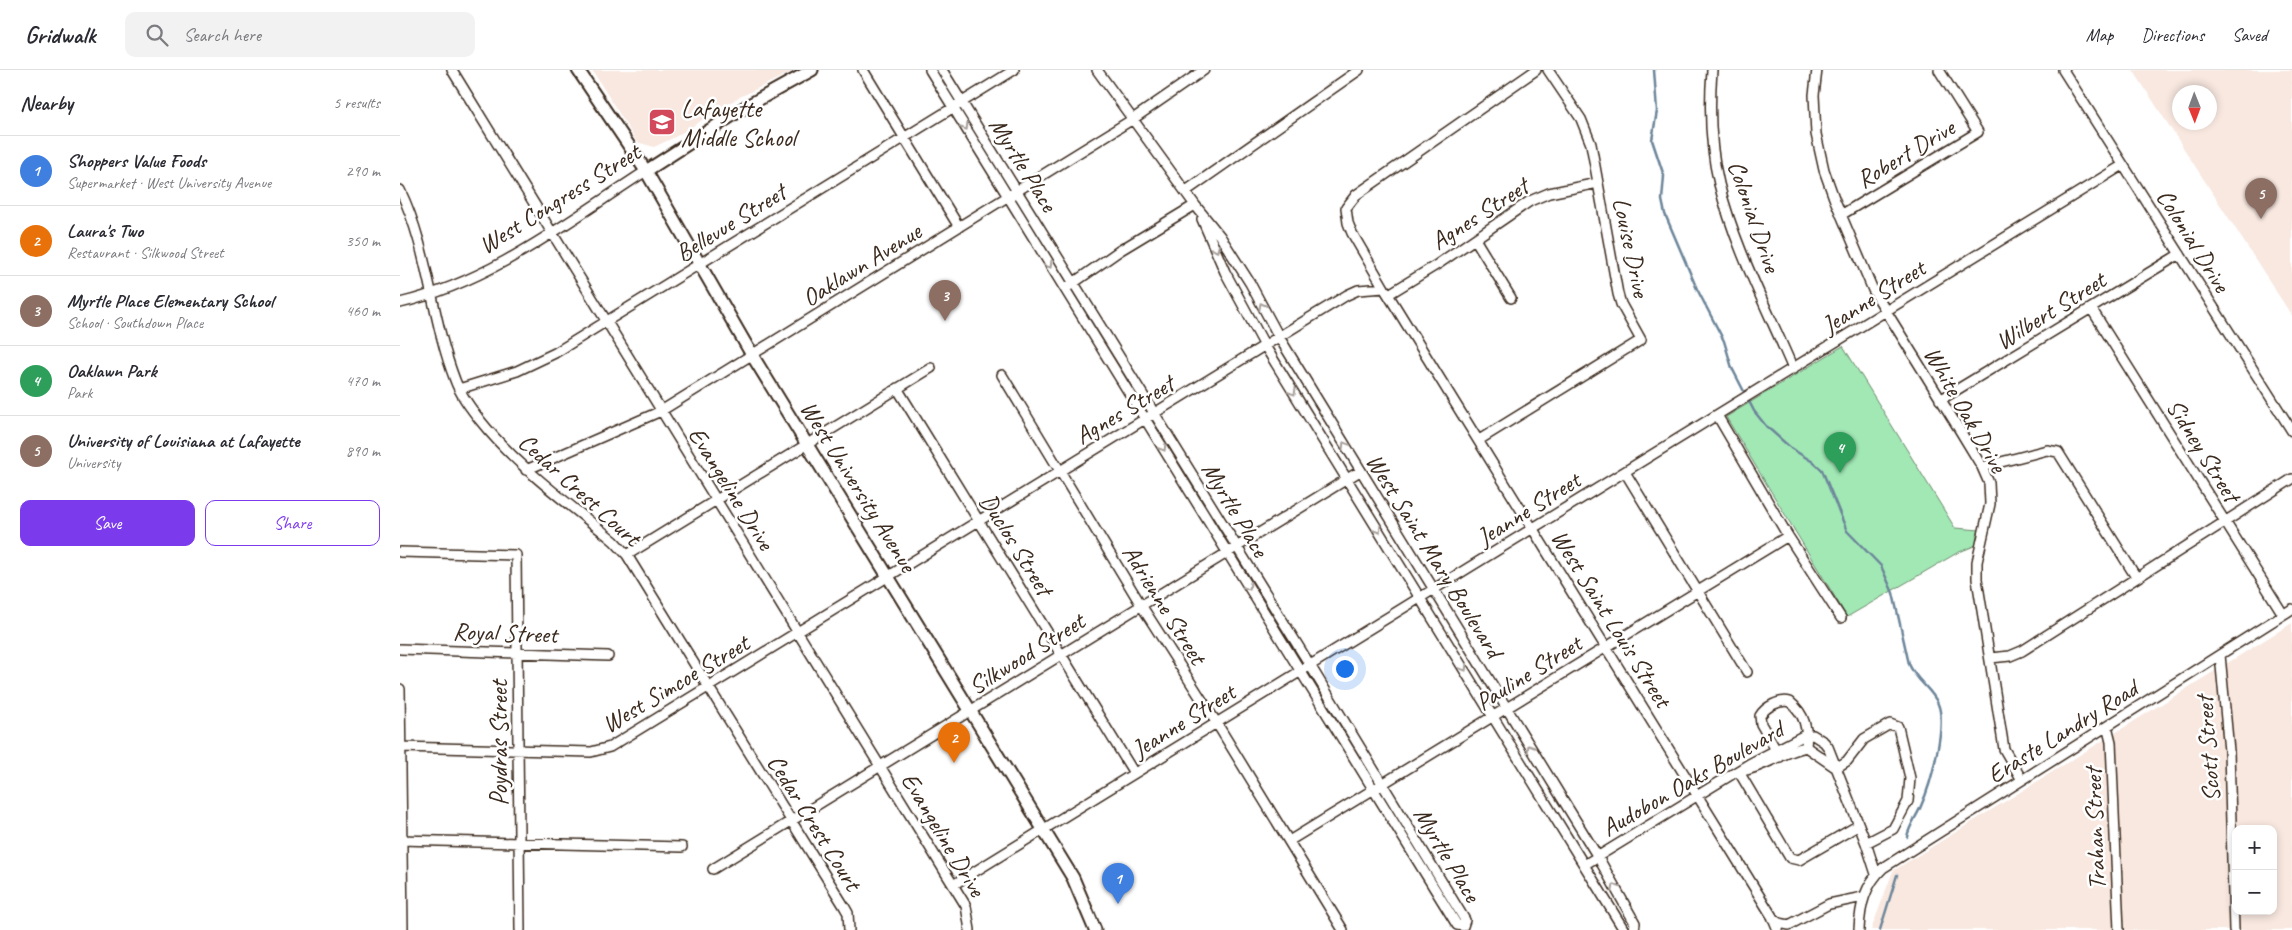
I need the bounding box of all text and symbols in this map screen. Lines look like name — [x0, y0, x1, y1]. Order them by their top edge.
search box — [125, 12, 475, 57]
text: Gridwalk — [25, 20, 95, 50]
icon: search — [143, 21, 171, 49]
text: Search here — [183, 23, 261, 47]
text: Map — [2086, 24, 2113, 46]
text: Directions — [2141, 24, 2204, 46]
text: Saved — [2232, 24, 2267, 46]
north arrow — [2172, 85, 2217, 130]
text: Nearby — [20, 90, 73, 116]
text: 5 results — [333, 93, 380, 113]
place label: Lafayette Middle School — [681, 93, 801, 154]
school or university icon: Lafayette Middle School — [647, 107, 677, 137]
street label: Myrtle Place — [982, 111, 1066, 219]
street label: Robert Drive — [1851, 111, 1962, 196]
one-way arrow — [958, 121, 968, 130]
street label: West Congress Street — [473, 135, 649, 261]
text: Shoppers Value Foods — [67, 149, 206, 173]
street label: Colonial Drive — [1720, 156, 1789, 278]
text: 1 — [32, 161, 40, 181]
text: 290 m — [346, 161, 380, 181]
street label: Agnes Street — [1425, 168, 1537, 257]
text: Supermarket · West University Avenue — [67, 173, 271, 193]
street label: Bellevue Street — [669, 174, 795, 269]
pin: 5 — [2245, 178, 2277, 219]
street label: Colonial Drive — [2149, 183, 2238, 300]
street label: Louise Drive — [1605, 195, 1658, 302]
street label: Oaklawn Avenue — [796, 215, 929, 314]
text: Laura's Two — [67, 219, 143, 243]
text: 2 — [32, 231, 40, 251]
text: 350 m — [346, 231, 380, 251]
text: Restaurant · Silkwood Street — [67, 243, 224, 263]
one-way arrow — [1209, 244, 1220, 253]
street label: Jeanne Street — [1815, 251, 1934, 342]
one-way arrow — [1043, 260, 1053, 269]
street label: Wilbert Street — [1989, 263, 2114, 357]
pin: 3 — [929, 280, 961, 321]
text: Myrtle Place Elementary School — [67, 289, 273, 313]
text: 3 — [32, 301, 40, 321]
text: 460 m — [346, 301, 380, 321]
one-way arrow — [1258, 302, 1268, 311]
text: School · Southdown Place — [67, 313, 203, 333]
street label: White Oak Drive — [1916, 341, 2015, 480]
text: Oaklawn Park — [67, 359, 157, 383]
street label: Agnes Street — [1069, 366, 1183, 452]
text: 4 — [32, 371, 40, 391]
text: 470 m — [346, 371, 380, 391]
text: Park — [67, 383, 92, 403]
one-way arrow — [1286, 386, 1296, 395]
street label: Sidney Street — [2159, 393, 2249, 511]
street label: West University Avenue — [793, 395, 925, 580]
street label: Evangeline Drive — [681, 421, 783, 558]
street label: Cedar Crest Court — [511, 426, 649, 555]
text: University of Louisiana at Lafayette — [67, 429, 300, 453]
pin: 4 — [1824, 432, 1856, 473]
text: 5 — [33, 441, 39, 461]
text: 890 m — [346, 441, 380, 461]
one-way arrow — [1156, 442, 1166, 451]
one-way arrow — [1341, 442, 1351, 451]
street label: West Saint Mary Boulevard — [1358, 448, 1512, 667]
text: University — [67, 453, 120, 473]
street label: Myrtle Place — [1194, 456, 1277, 564]
street label: Jeanne Street — [1470, 463, 1589, 554]
street label: Duclos Street — [972, 487, 1062, 605]
button: Save — [20, 500, 195, 546]
button: Share — [205, 500, 380, 546]
street label: West Saint Louis Street — [1544, 524, 1680, 716]
one-way arrow — [1372, 525, 1382, 534]
street label: Adrienne Street — [1115, 539, 1215, 672]
one-way arrow — [1241, 581, 1251, 590]
street label: Silkwood Street — [962, 604, 1093, 702]
street label: Royal Street — [452, 615, 560, 651]
street label: West Simcoe Street — [596, 626, 757, 740]
street label: Pauline Street — [1470, 626, 1590, 718]
your location — [1332, 656, 1358, 682]
one-way arrow — [1457, 663, 1467, 672]
street label: Eraste Landry Road — [1981, 671, 2147, 791]
street label: Jeanne Street — [1125, 675, 1244, 766]
street label: Poydras Street — [483, 678, 515, 806]
street label: Scott Street — [2188, 691, 2228, 803]
street label: Audobon Oaks Boulevard — [1596, 712, 1792, 844]
pin: 2 — [938, 722, 970, 763]
one-way arrow — [1527, 745, 1537, 754]
street label: Cedar Crest Court — [760, 749, 870, 899]
street label: Trahan Street — [2077, 764, 2113, 891]
street label: Evangeline Drive — [894, 767, 994, 904]
street label: Myrtle Place — [1406, 801, 1489, 909]
map controls — [2232, 825, 2277, 915]
button: + — [2232, 825, 2277, 870]
pin: 1 — [1102, 863, 1134, 904]
button: − — [2232, 870, 2277, 915]
one-way arrow — [1611, 883, 1621, 892]

